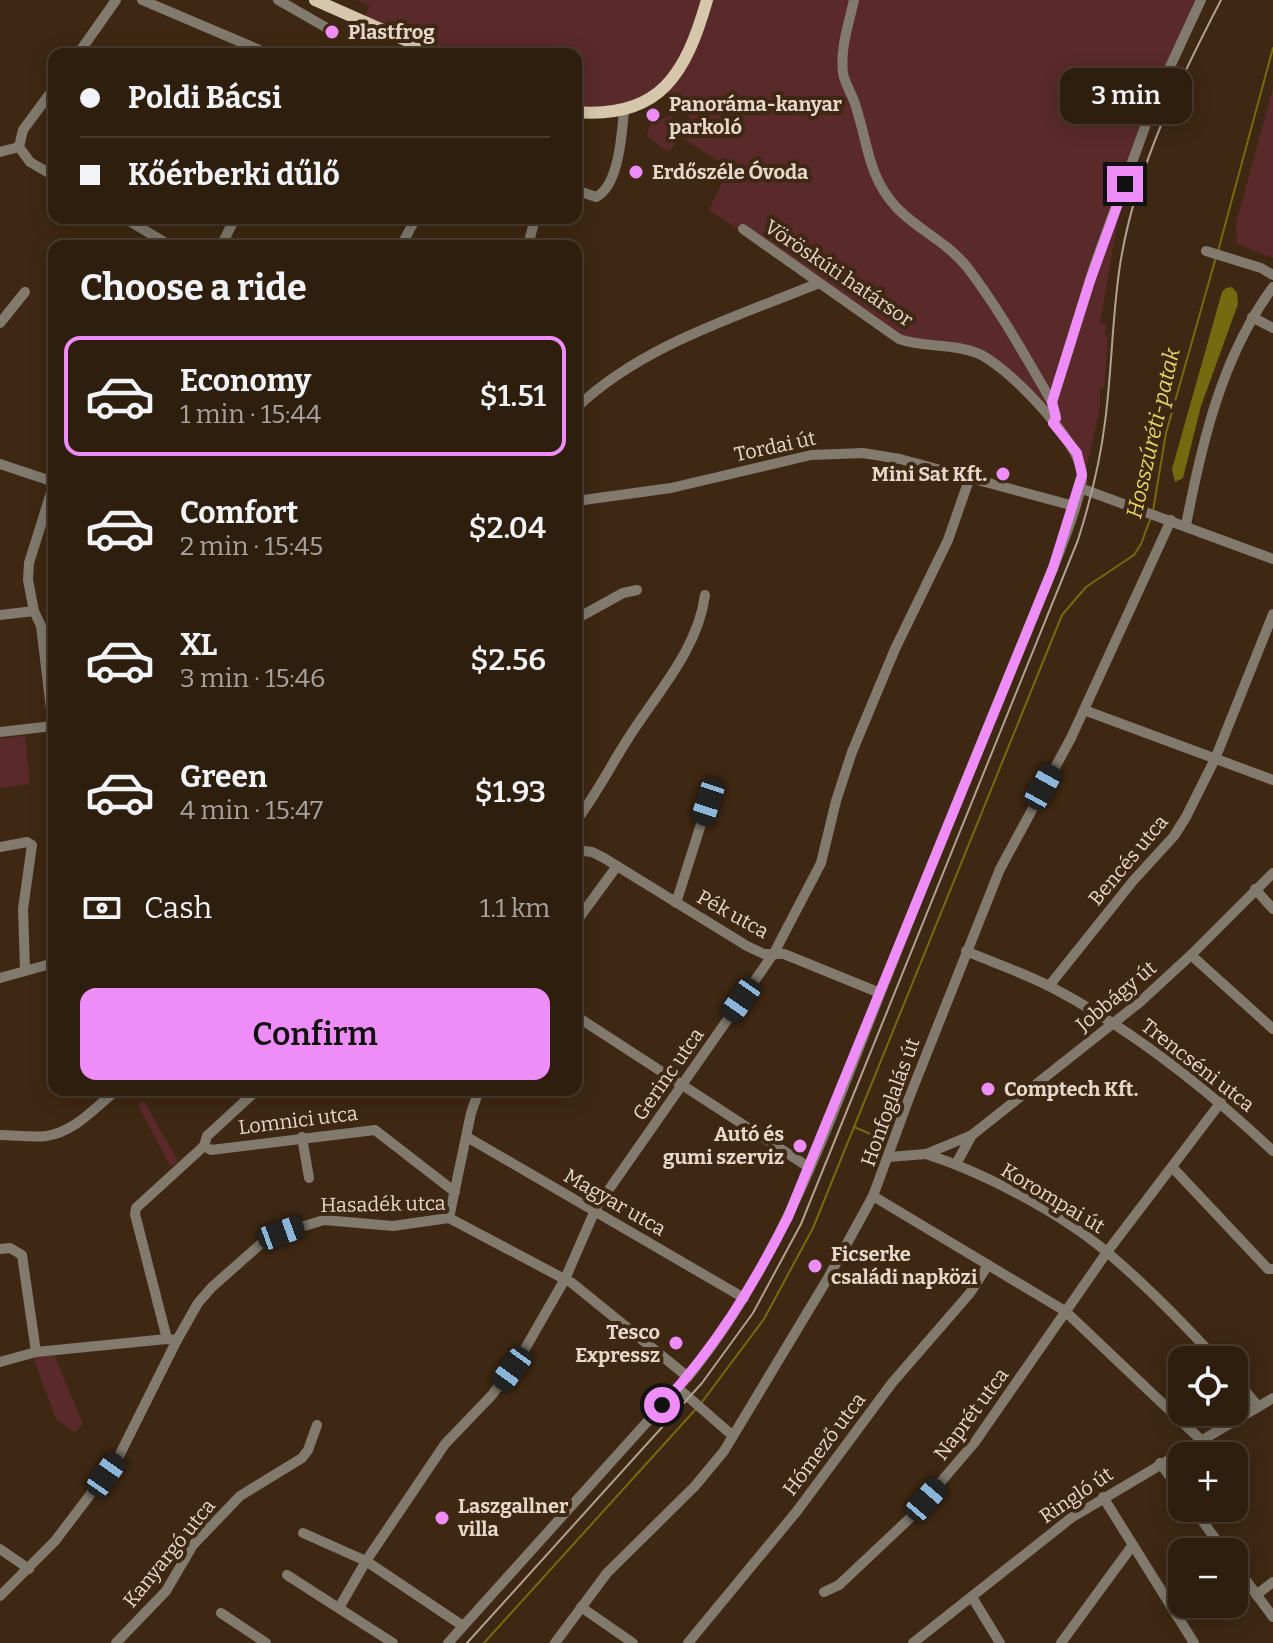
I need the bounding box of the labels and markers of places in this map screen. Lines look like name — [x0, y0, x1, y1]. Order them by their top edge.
place label: Plastfrog — [348, 20, 435, 44]
marker: Plastfrog — [323, 23, 341, 41]
place label: Panoráma-kanyar parkoló — [669, 92, 843, 139]
marker: Panoráma-kanyar parkoló — [644, 106, 662, 124]
place label: Erdőszéle Óvoda — [652, 160, 808, 184]
marker: Erdőszéle Óvoda — [627, 163, 645, 181]
place label: Mini Sat Kft. — [872, 462, 987, 486]
marker: Mini Sat Kft. — [994, 465, 1012, 483]
place label: Comptech Kft. — [1004, 1077, 1138, 1101]
marker: Comptech Kft. — [979, 1080, 997, 1098]
place label: Autó és gumi szerviz — [663, 1122, 784, 1169]
marker: Autó és gumi szerviz — [791, 1137, 809, 1155]
place label: Ficserke családi napközi — [831, 1242, 978, 1289]
marker: Ficserke családi napközi — [806, 1257, 824, 1275]
place label: Tesco Expressz — [575, 1320, 660, 1367]
marker: Tesco Expressz — [667, 1334, 685, 1352]
place label: Laszgallner villa — [457, 1494, 569, 1541]
marker: Laszgallner villa — [433, 1509, 451, 1527]

